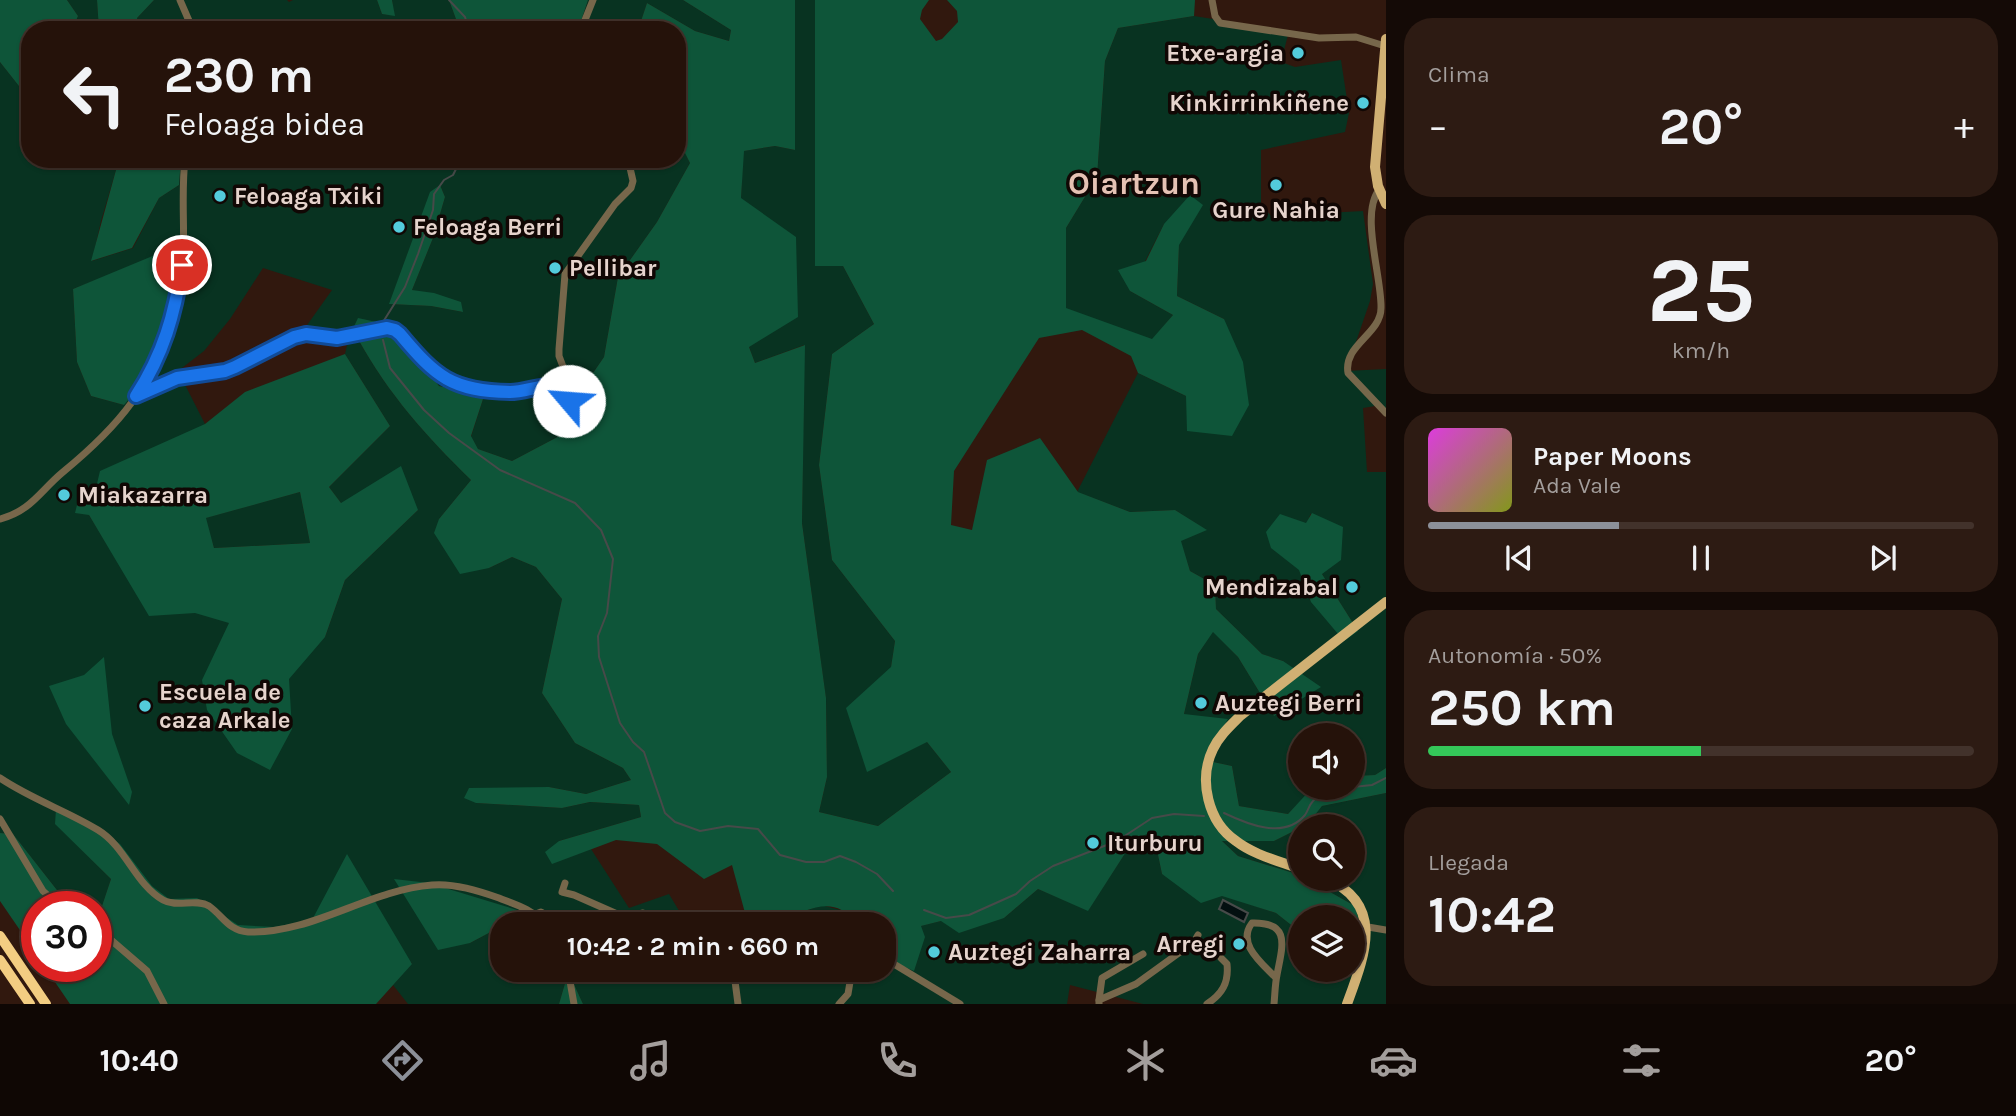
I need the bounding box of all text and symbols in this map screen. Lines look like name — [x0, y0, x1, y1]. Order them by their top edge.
place label: Etxe-argia — [1166, 39, 1284, 67]
marker: Etxe-argia — [1290, 45, 1306, 61]
text: 230 m — [164, 47, 314, 104]
icon: left — [49, 49, 140, 140]
text: Clima — [1428, 61, 1490, 88]
place label: Kinkirrinkiñene — [1169, 89, 1349, 117]
marker: Kinkirrinkiñene — [1355, 95, 1371, 111]
text: 20° — [1659, 96, 1743, 157]
text: − — [1428, 104, 1448, 149]
text: + — [1954, 104, 1974, 149]
text: Feloaga bidea — [164, 106, 365, 143]
district label: Oiartzun — [1068, 165, 1200, 202]
marker: Gure Nahia — [1268, 177, 1284, 193]
place label: Feloaga Txiki — [234, 182, 383, 210]
marker: Feloaga Txiki — [212, 188, 228, 204]
place label: Gure Nahia — [1212, 196, 1340, 224]
place label: Feloaga Berri — [413, 213, 562, 241]
marker: Feloaga Berri — [391, 219, 407, 235]
pin — [152, 235, 212, 295]
text: 25 — [1647, 238, 1755, 344]
icon: arrive — [163, 246, 201, 284]
place label: Pellibar — [569, 254, 657, 282]
marker: Pellibar — [547, 260, 563, 276]
text: km/h — [1672, 337, 1730, 364]
position arrow — [532, 364, 606, 438]
text: Paper Moons — [1533, 441, 1692, 472]
text: Ada Vale — [1533, 472, 1621, 499]
place label: Miakazarra — [78, 481, 208, 509]
marker: Miakazarra — [56, 487, 72, 503]
icon: previous — [1500, 539, 1538, 577]
icon: pause — [1682, 539, 1720, 577]
icon: next — [1864, 539, 1902, 577]
place label: Mendizabal — [1205, 573, 1338, 601]
marker: Mendizabal — [1344, 579, 1360, 595]
text: Autonomía · 50% — [1428, 642, 1602, 669]
text: 250 km — [1428, 677, 1616, 738]
place label: Escuela de caza Arkale — [159, 678, 290, 734]
place label: Auztegi Berri — [1215, 689, 1362, 717]
marker: Auztegi Berri — [1193, 695, 1209, 711]
marker: Escuela de caza Arkale — [137, 698, 153, 714]
map controls — [1288, 723, 1365, 982]
button: sound — [1288, 723, 1365, 800]
button: search — [1288, 814, 1365, 891]
place label: Iturburu — [1107, 829, 1203, 857]
marker: Iturburu — [1085, 835, 1101, 851]
text: Llegada — [1428, 849, 1509, 876]
text: 10:42 — [1428, 884, 1556, 945]
speed limit sign: 30 — [21, 891, 112, 982]
button: layers — [1288, 905, 1365, 982]
place label: Arregi — [1157, 930, 1225, 958]
text: 10:42 · 2 min · 660 m — [567, 931, 819, 962]
marker: Arregi — [1231, 936, 1247, 952]
place label: Auztegi Zaharra — [948, 938, 1131, 966]
marker: Auztegi Zaharra — [926, 944, 942, 960]
icon: directions — [378, 1036, 427, 1085]
icon: music — [626, 1036, 675, 1085]
icon: phone — [873, 1036, 922, 1085]
icon: climate — [1121, 1036, 1170, 1085]
icon: car — [1369, 1036, 1418, 1085]
icon: filters — [1617, 1036, 1666, 1085]
text: 10:40 — [99, 1042, 179, 1079]
text: 20° — [1865, 1042, 1917, 1079]

